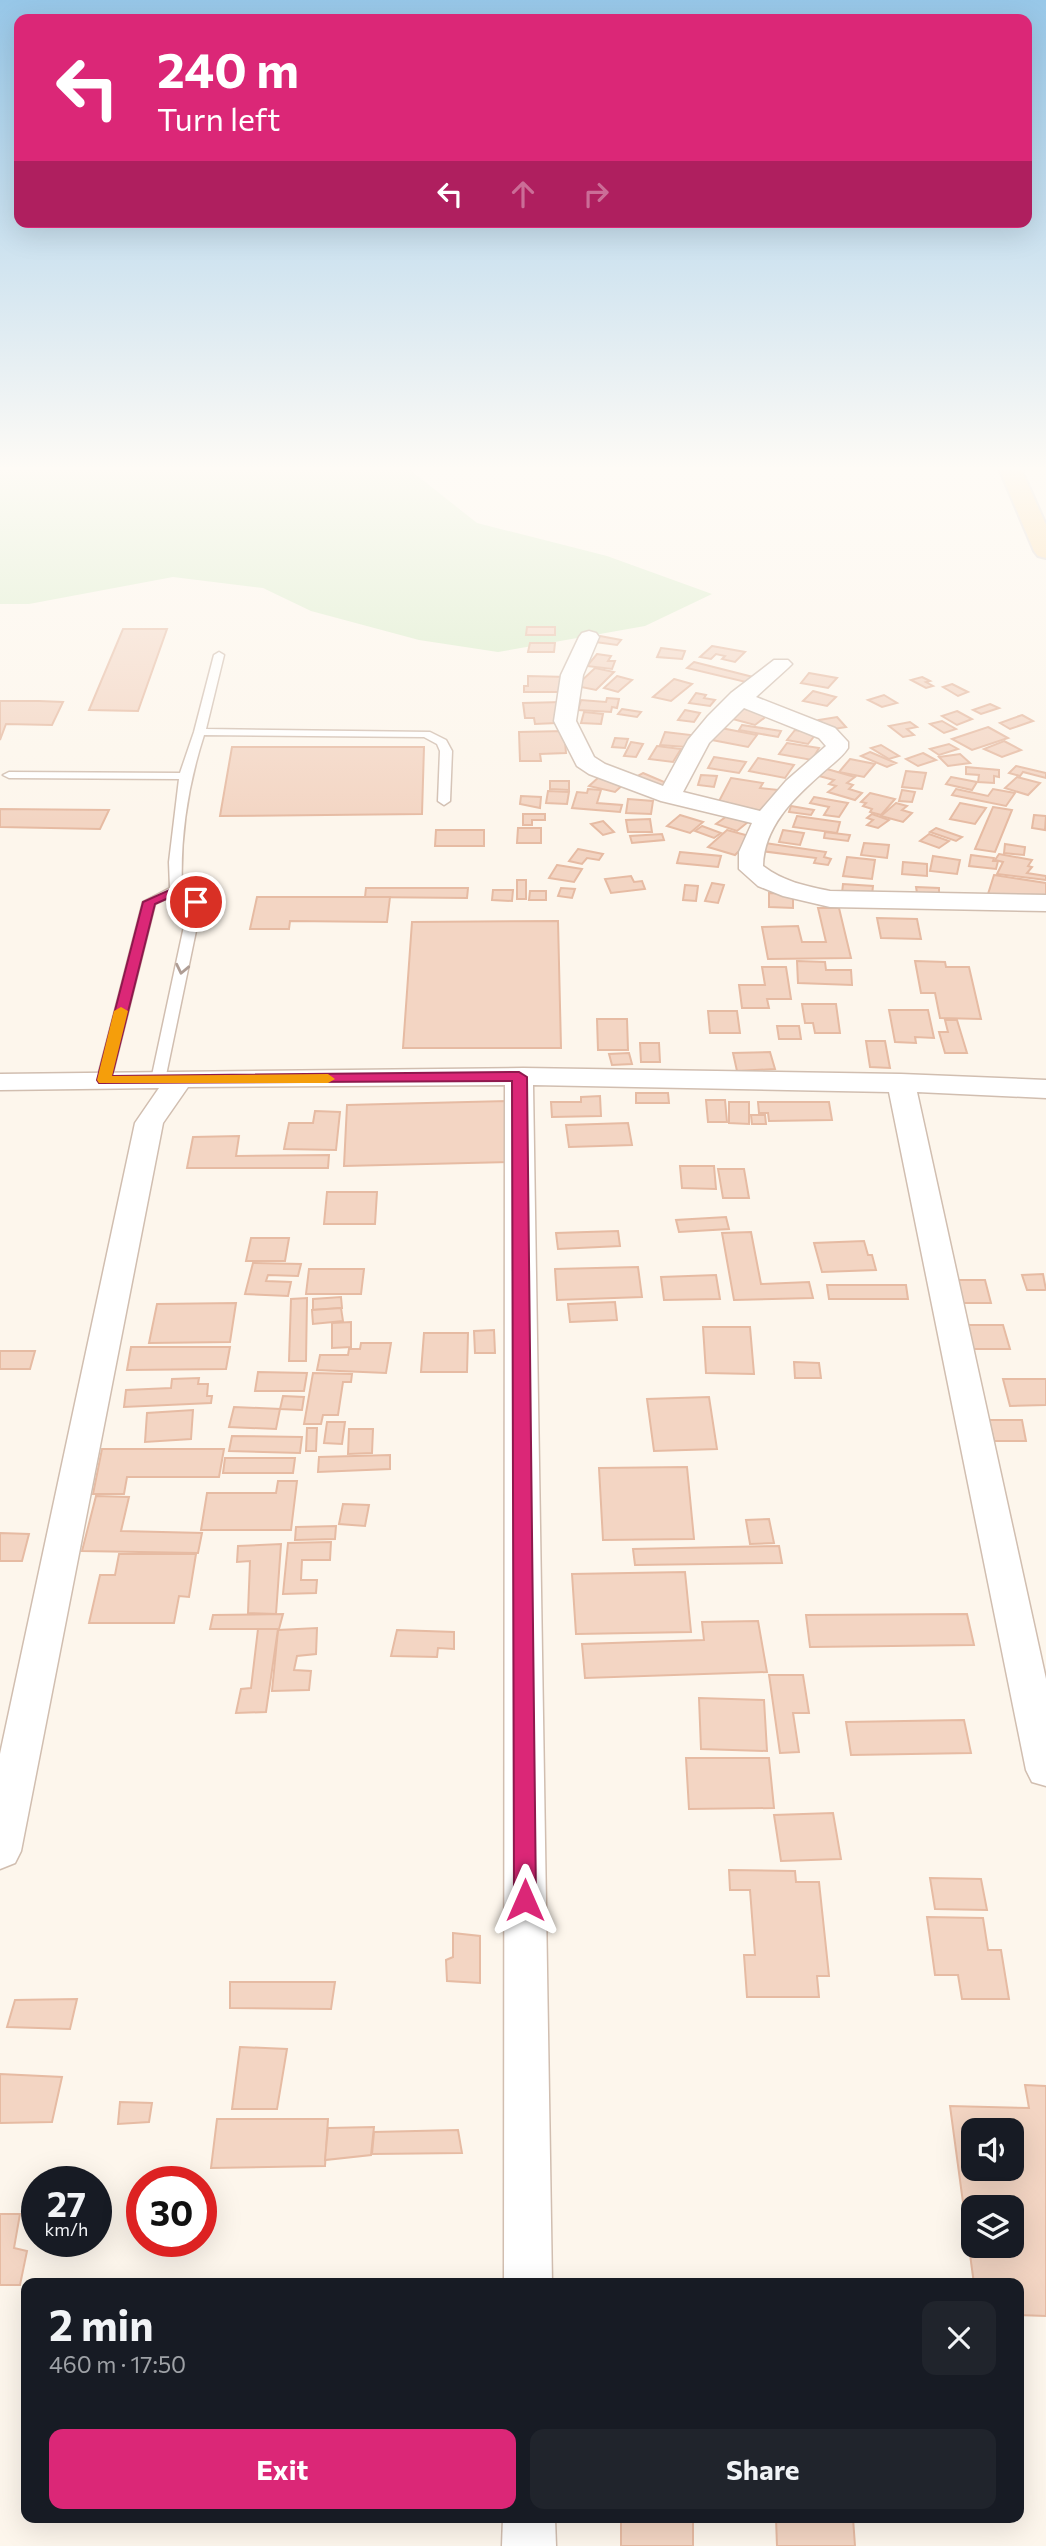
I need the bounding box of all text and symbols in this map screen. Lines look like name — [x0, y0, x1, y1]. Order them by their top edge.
text: 240 m — [157, 38, 299, 98]
icon: left — [42, 42, 133, 133]
text: Turn left — [157, 98, 281, 138]
icon: left — [431, 175, 469, 213]
icon: ahead — [504, 175, 542, 213]
icon: right — [577, 175, 615, 213]
pin — [166, 872, 226, 932]
icon: arrive — [177, 883, 215, 921]
one-way arrow — [175, 963, 190, 975]
position arrow — [488, 1863, 562, 1937]
map controls — [961, 2118, 1024, 2258]
button: sound — [961, 2118, 1024, 2181]
speed limit sign: 30 — [126, 2166, 217, 2257]
text: 27 — [47, 2181, 86, 2224]
button: layers — [961, 2195, 1024, 2258]
text: km/h — [45, 2218, 88, 2240]
text: 2 min — [49, 2298, 154, 2350]
button: close — [922, 2301, 996, 2375]
text: 460 m · 17:50 — [49, 2350, 186, 2378]
button: Exit — [49, 2429, 516, 2509]
button: Share — [530, 2429, 996, 2509]

